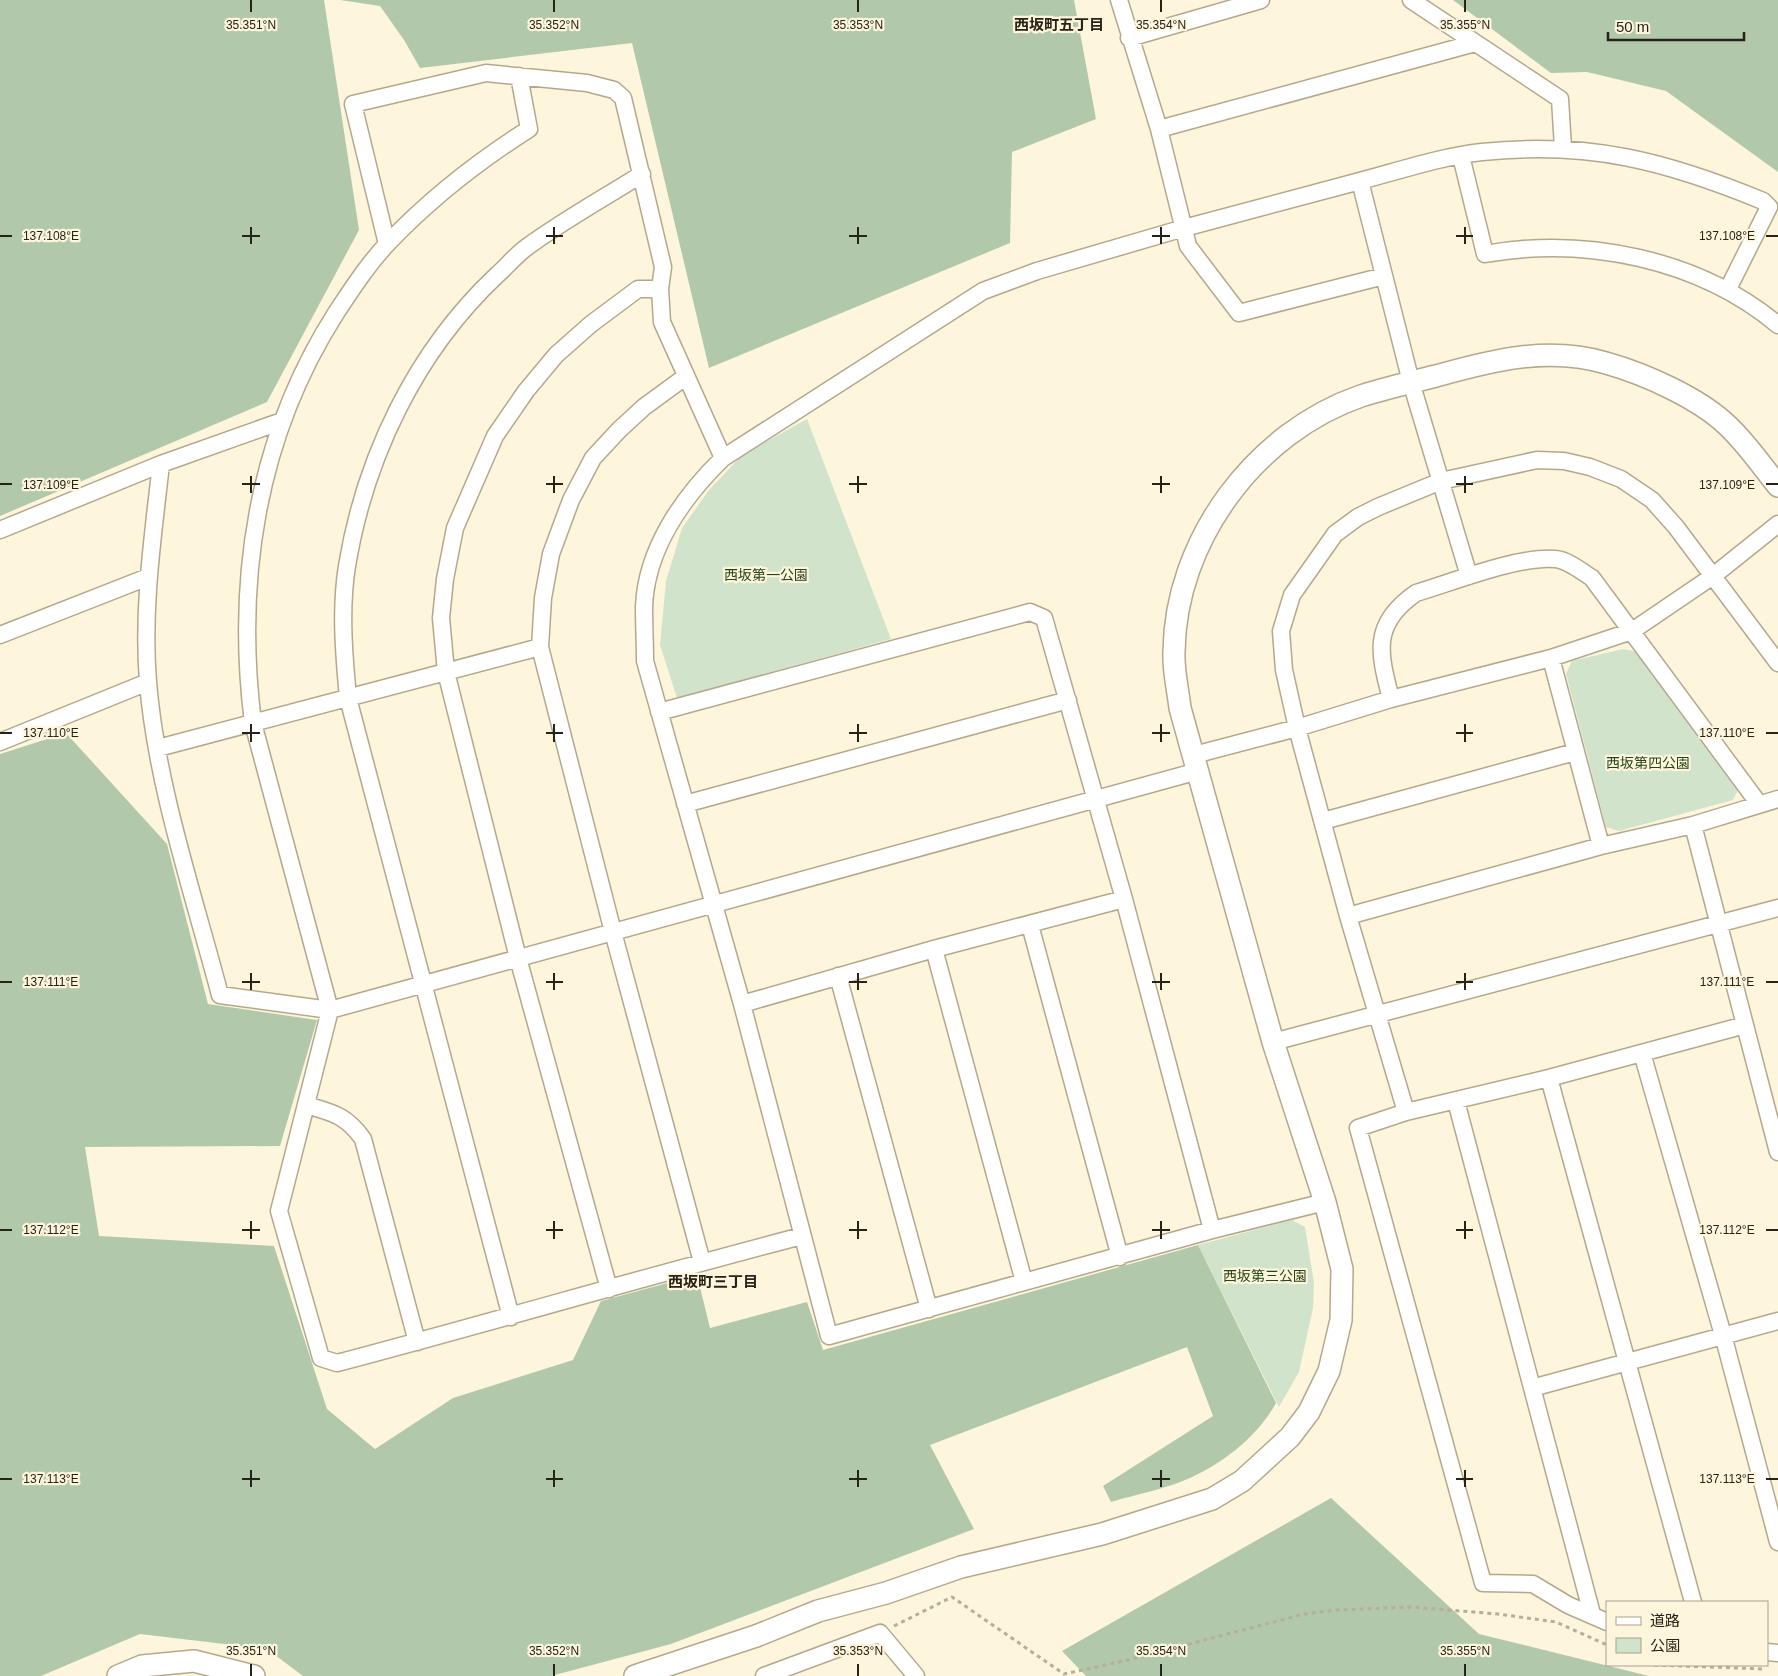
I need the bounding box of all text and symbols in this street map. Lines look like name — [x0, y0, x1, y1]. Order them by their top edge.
scale bar — [1608, 10, 1744, 42]
district label: 西坂町五丁目 — [1014, 16, 1104, 33]
text: 35.351°N — [226, 18, 276, 32]
text: 35.352°N — [529, 18, 579, 32]
text: 35.353°N — [833, 18, 883, 32]
text: 35.354°N — [1136, 18, 1186, 32]
text: 35.355°N — [1440, 18, 1490, 32]
text: 50 m — [1616, 18, 1649, 35]
text: 137.108°E — [23, 229, 79, 243]
text: 137.108°E — [1699, 229, 1755, 243]
text: 137.109°E — [23, 478, 79, 492]
text: 137.109°E — [1699, 478, 1755, 492]
park label: 西坂第一公園 — [724, 567, 808, 583]
text: 137.110°E — [23, 726, 79, 740]
text: 137.110°E — [1699, 726, 1755, 740]
park label: 西坂第四公園 — [1606, 755, 1690, 771]
text: 137.111°E — [24, 975, 78, 989]
text: 137.111°E — [1700, 975, 1754, 989]
text: 137.112°E — [23, 1223, 79, 1237]
text: 137.112°E — [1699, 1223, 1755, 1237]
park label: 西坂第三公園 — [1223, 1268, 1307, 1284]
district label: 西坂町三丁目 — [668, 1273, 758, 1290]
text: 137.113°E — [23, 1472, 79, 1486]
text: 137.113°E — [1699, 1472, 1755, 1486]
legend — [1606, 1601, 1768, 1666]
text: 道路 — [1650, 1612, 1680, 1629]
text: 公園 — [1650, 1637, 1680, 1654]
text: 35.351°N — [226, 1644, 276, 1658]
text: 35.352°N — [529, 1644, 579, 1658]
text: 35.353°N — [833, 1644, 883, 1658]
text: 35.354°N — [1136, 1644, 1186, 1658]
text: 35.355°N — [1440, 1644, 1490, 1658]

